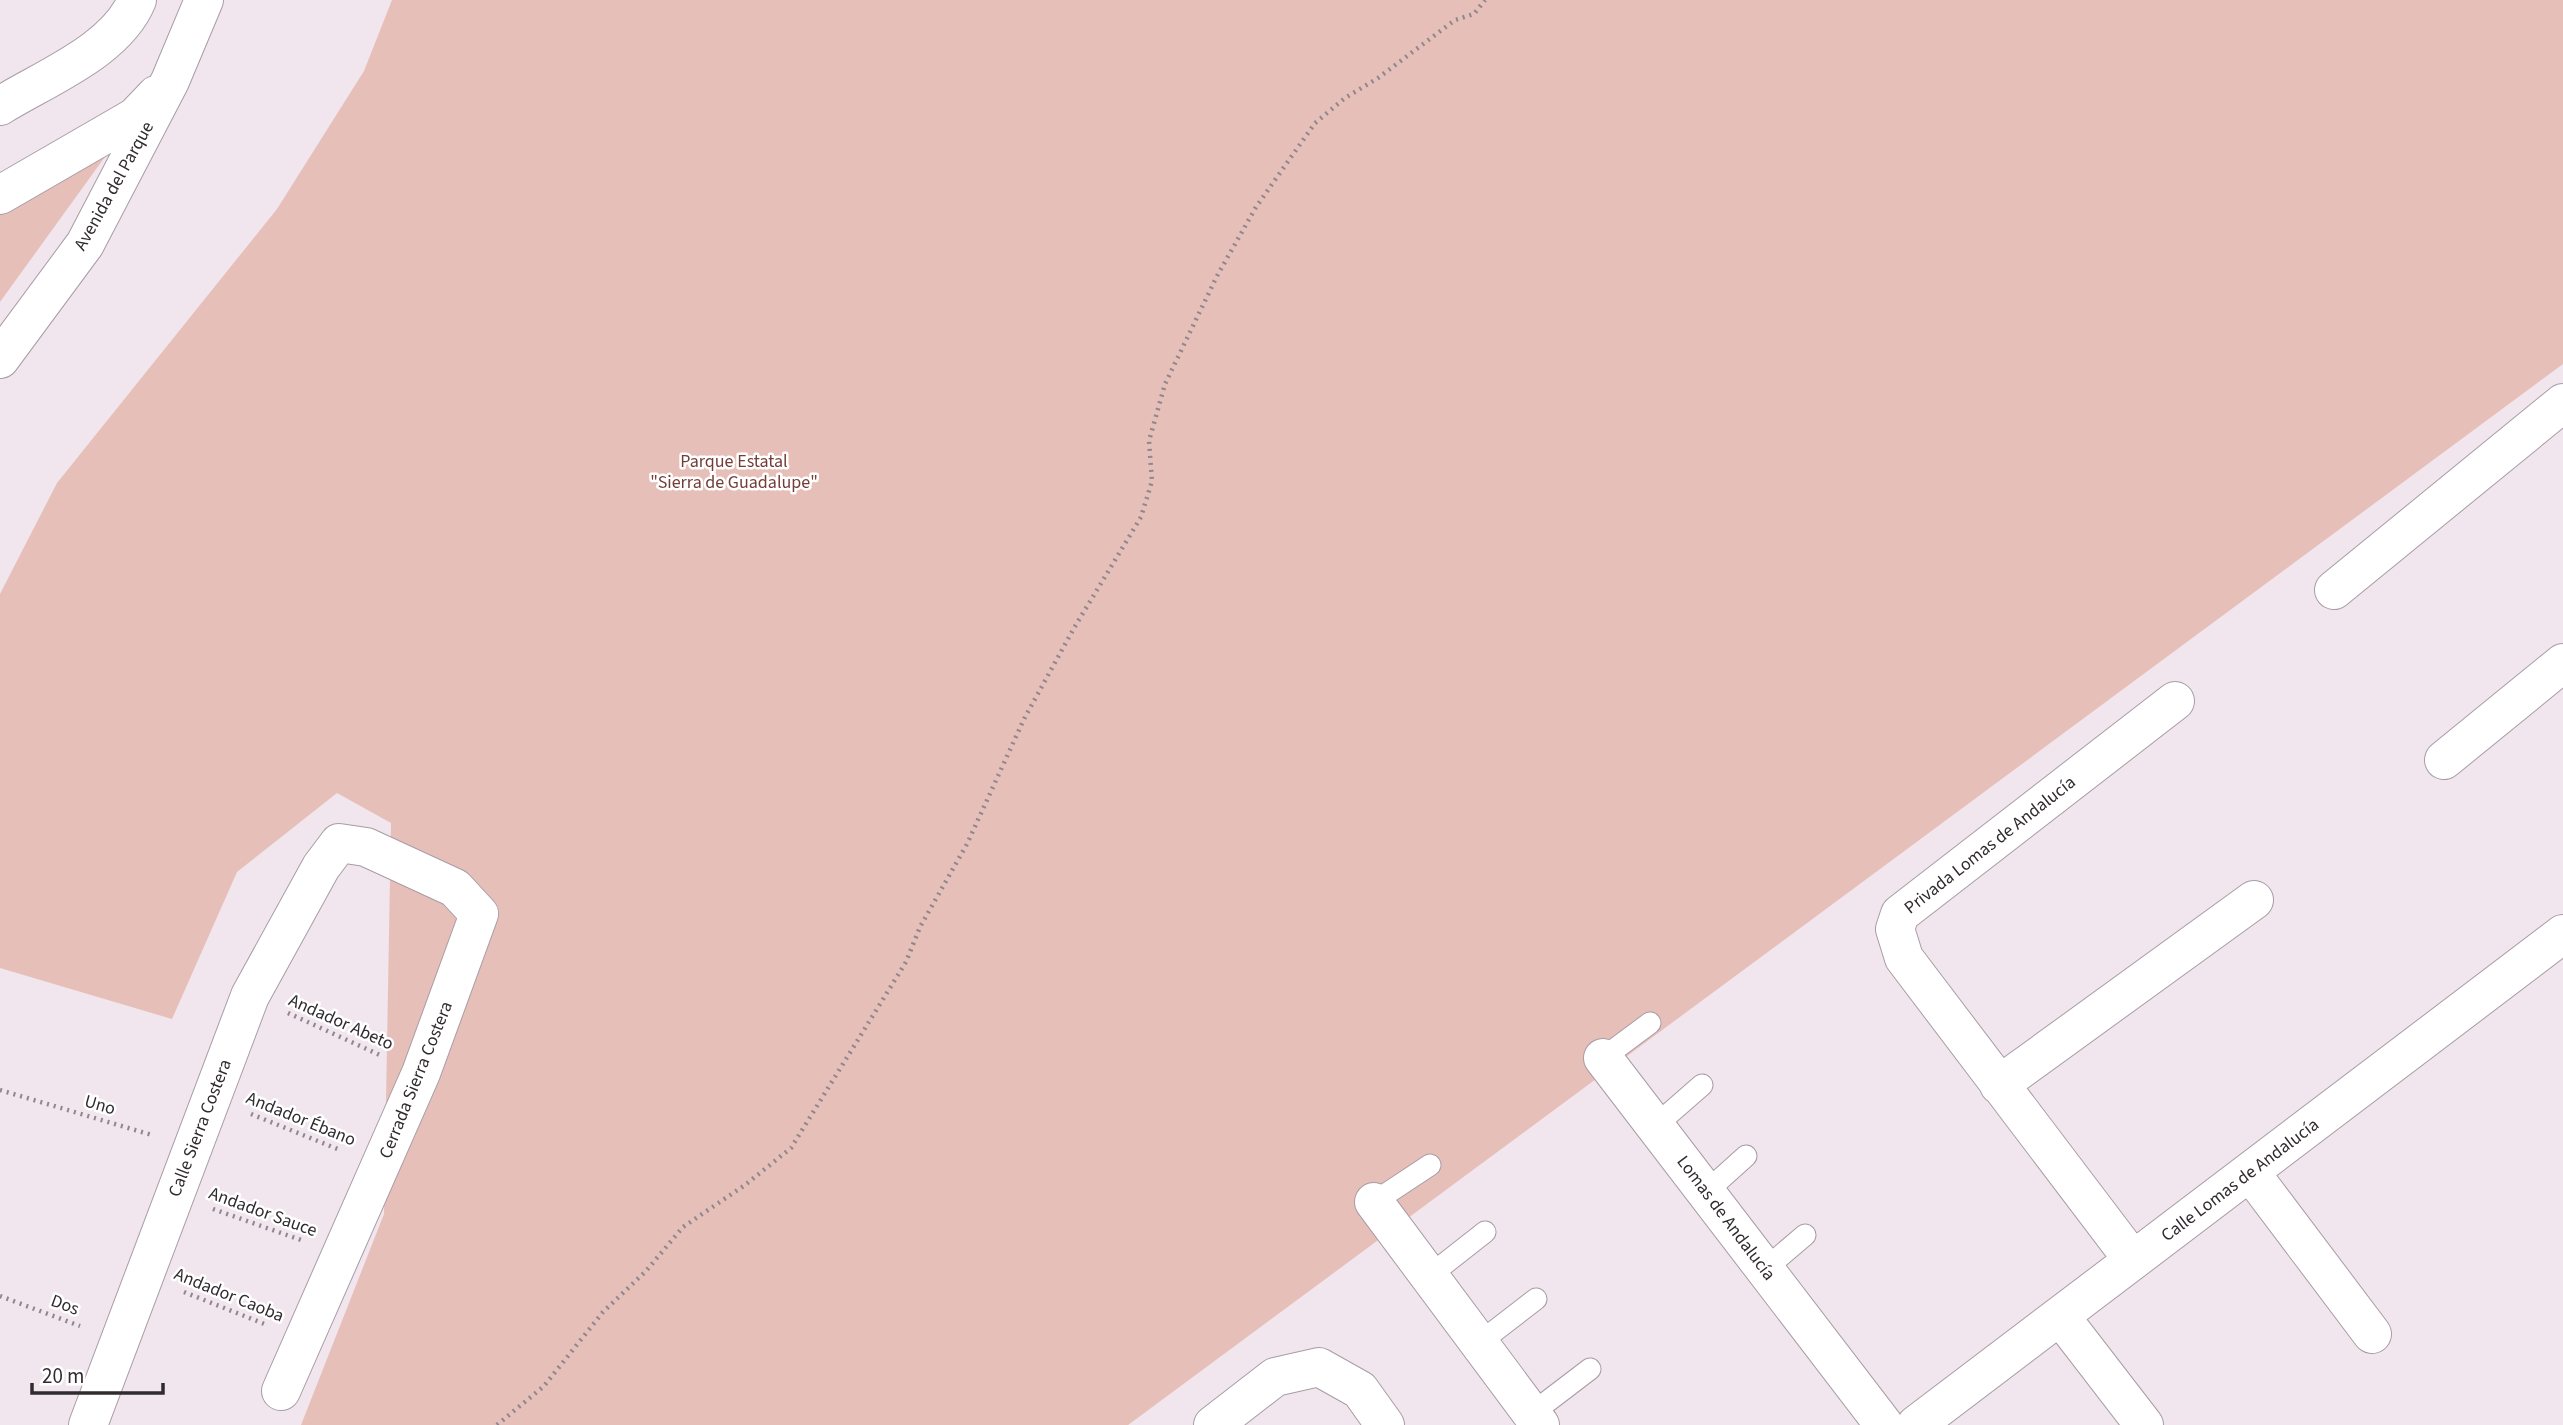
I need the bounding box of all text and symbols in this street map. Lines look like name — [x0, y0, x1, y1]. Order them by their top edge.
street label: Avenida del Parque — [68, 117, 160, 255]
park label: Parque Estatal "Sierra de Guadalupe" — [650, 449, 818, 495]
street label: Privada Lomas de Andalucía — [1899, 770, 2081, 920]
street label: Andador Abeto — [285, 988, 397, 1056]
street label: Cerrada Sierra Costera — [373, 998, 459, 1162]
street label: Calle Sierra Costera — [162, 1056, 238, 1200]
street label: Andador Ébano — [242, 1086, 360, 1152]
street label: Uno — [82, 1089, 118, 1121]
street label: Calle Lomas de Andalucía — [2156, 1112, 2324, 1248]
street label: Lomas de Andalucía — [1671, 1150, 1781, 1286]
street label: Andador Sauce — [205, 1181, 321, 1243]
street label: Andador Caoba — [170, 1262, 288, 1328]
street label: Dos — [47, 1288, 83, 1322]
scale bar — [32, 1352, 163, 1396]
text: 20 m — [42, 1361, 84, 1391]

